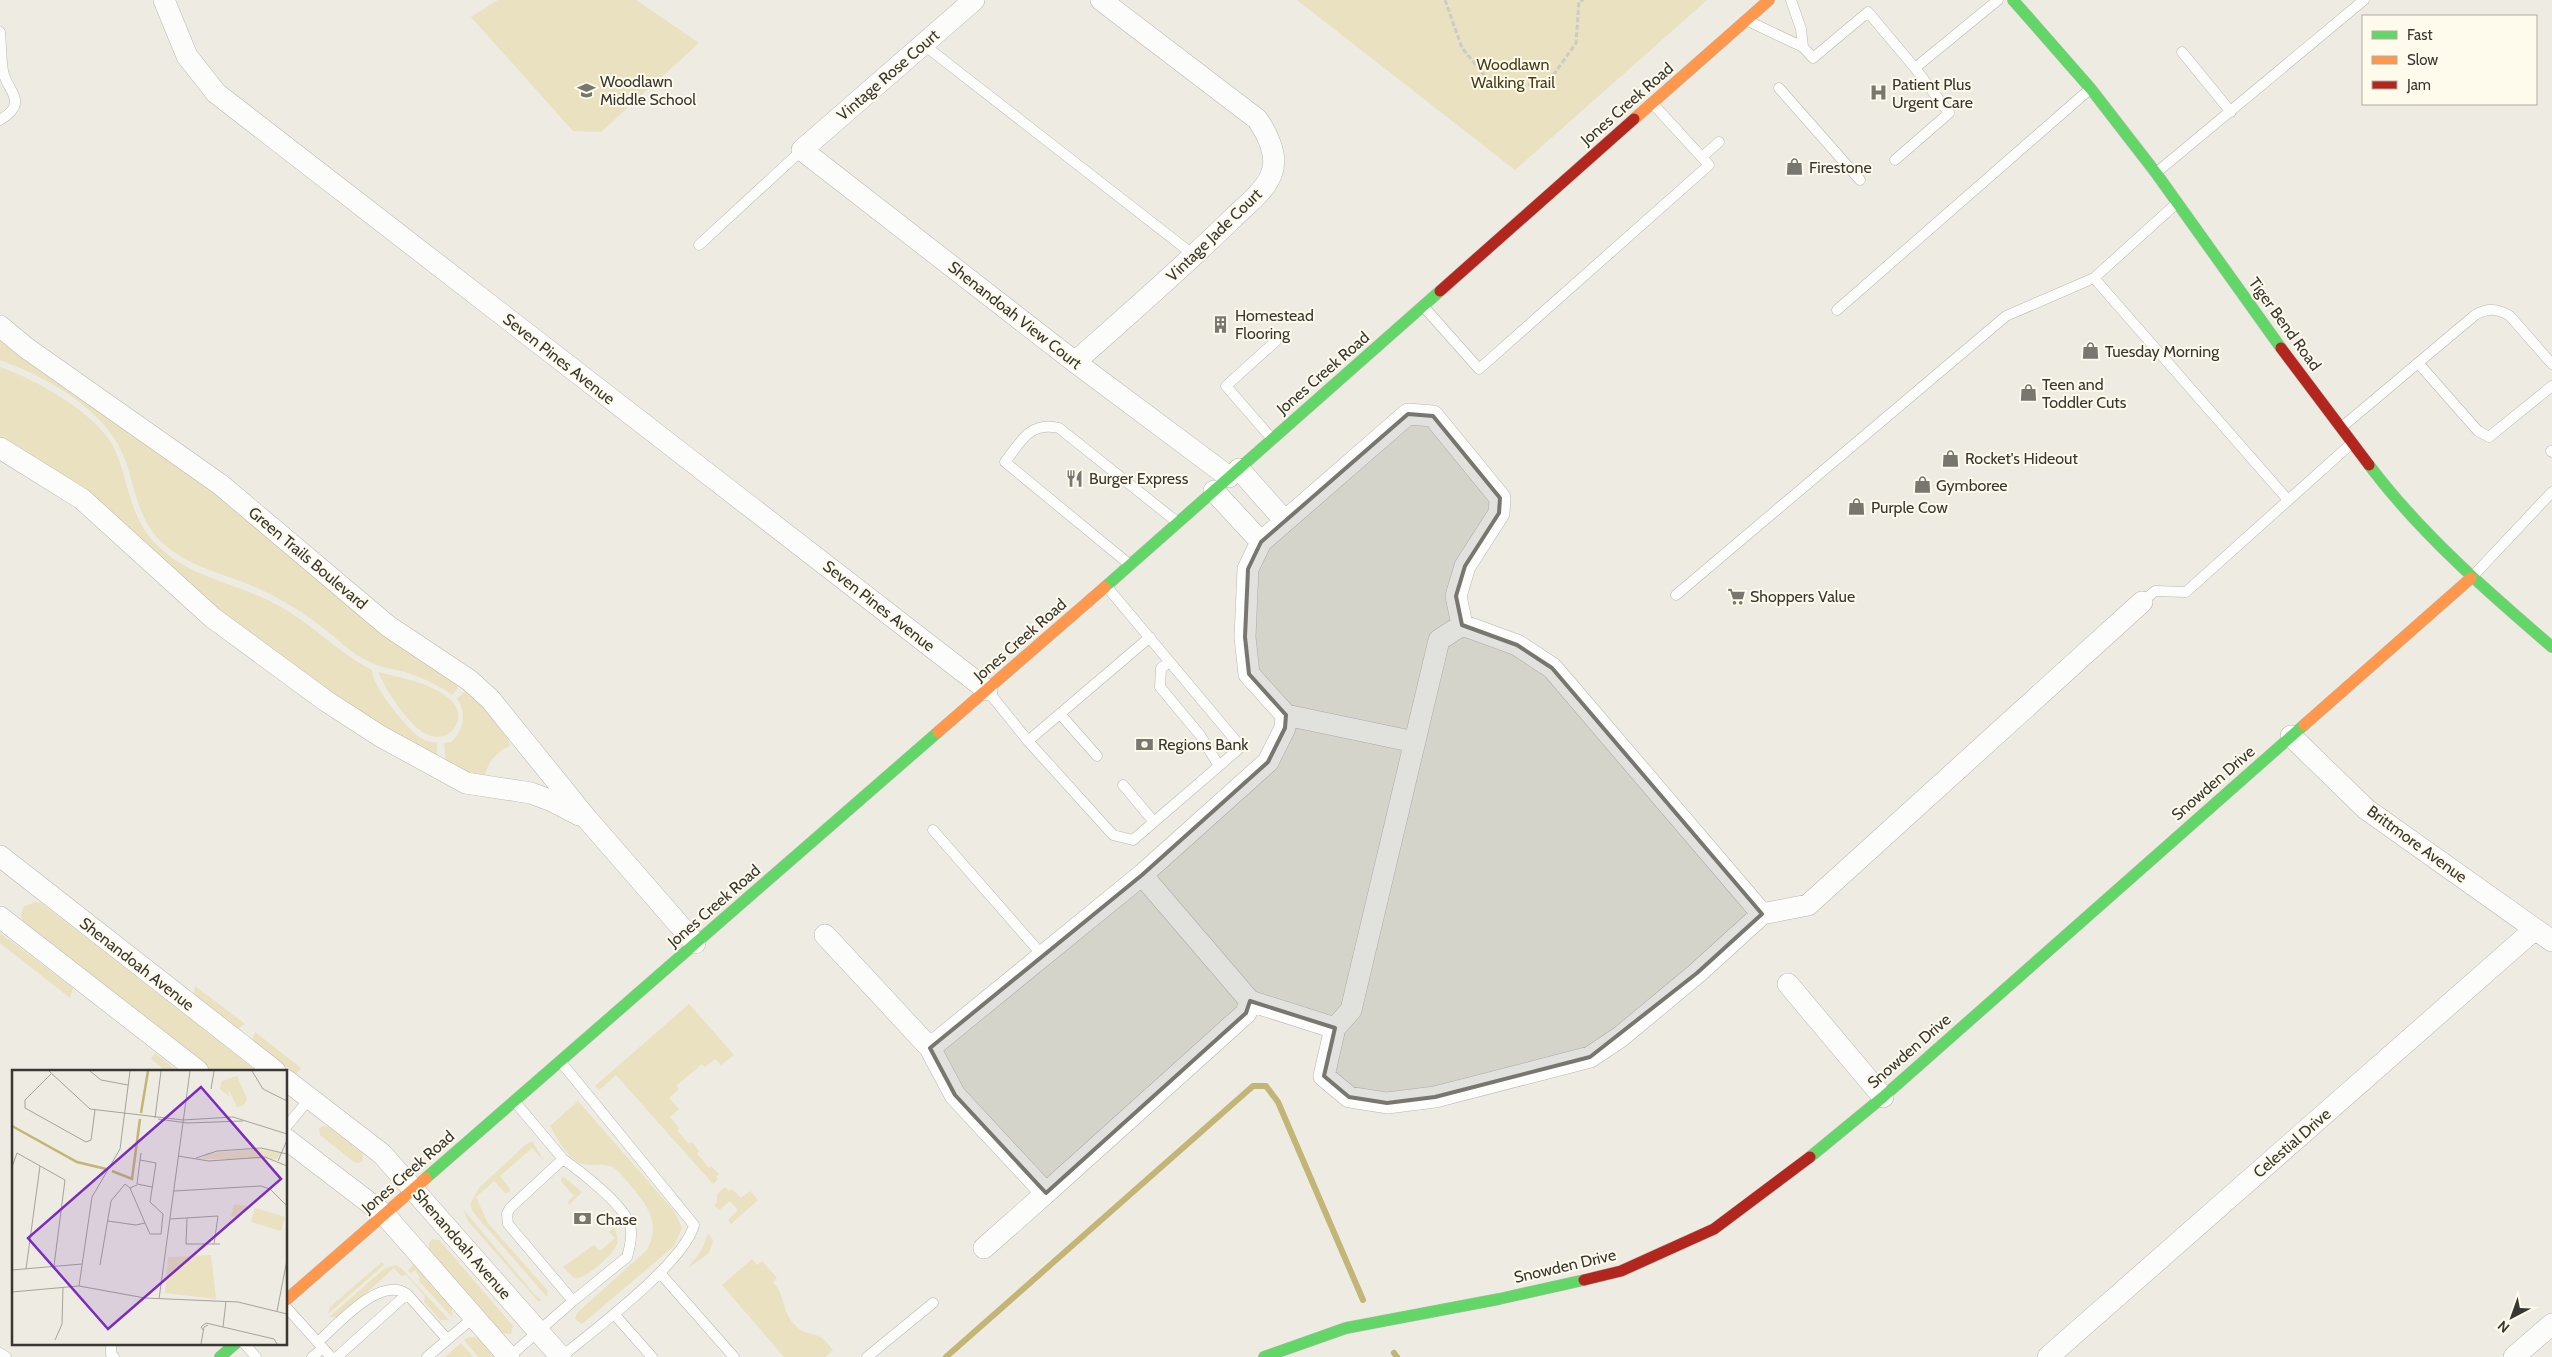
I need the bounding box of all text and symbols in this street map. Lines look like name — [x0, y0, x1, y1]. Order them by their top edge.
legend — [2362, 15, 2537, 105]
street label: Vintage Rose Court — [833, 25, 943, 125]
text: Fast — [2407, 26, 2432, 44]
text: Slow — [2407, 51, 2438, 69]
park label: Woodlawn Walking Trail — [1471, 55, 1555, 92]
street label: Jones Creek Road — [1576, 59, 1677, 150]
place label: Woodlawn Middle School — [600, 72, 696, 109]
place label: Patient Plus Urgent Care — [1892, 75, 1973, 112]
text: Jam — [2406, 76, 2431, 94]
school or university icon: Woodlawn Middle School — [576, 80, 596, 100]
hospital icon: Patient Plus Urgent Care — [1868, 83, 1888, 103]
shop icon: Firestone — [1785, 157, 1805, 177]
place label: Firestone — [1809, 158, 1872, 177]
street label: Vintage Jade Court — [1162, 184, 1266, 285]
street label: Shenandoah View Court — [945, 257, 1086, 373]
street label: Tiger Bend Road — [2245, 274, 2325, 374]
place label: Homestead Flooring — [1235, 306, 1314, 343]
street label: Seven Pines Avenue — [499, 309, 619, 409]
building icon: Homestead Flooring — [1211, 314, 1231, 334]
street label: Jones Creek Road — [1272, 328, 1373, 419]
shop icon: Tuesday Morning — [2081, 341, 2101, 361]
place label: Tuesday Morning — [2105, 342, 2220, 361]
place label: Teen and Toddler Cuts — [2042, 375, 2127, 412]
shop icon: Teen and Toddler Cuts — [2018, 383, 2038, 403]
shop icon: Rocket's Hideout — [1941, 448, 1961, 468]
place label: Rocket's Hideout — [1965, 449, 2078, 468]
restaurant icon: Burger Express — [1065, 468, 1085, 488]
place label: Burger Express — [1089, 469, 1189, 488]
shop icon: Gymboree — [1912, 475, 1932, 495]
place label: Gymboree — [1936, 476, 2008, 495]
shop icon: Purple Cow — [1847, 497, 1867, 517]
place label: Purple Cow — [1871, 498, 1948, 517]
street label: Green Trails Boulevard — [245, 503, 371, 613]
street label: Seven Pines Avenue — [819, 556, 939, 656]
supermarket icon: Shoppers Value — [1726, 586, 1746, 606]
place label: Shoppers Value — [1750, 587, 1855, 606]
street label: Jones Creek Road — [969, 595, 1070, 686]
bank icon: Regions Bank — [1134, 734, 1154, 754]
place label: Regions Bank — [1158, 735, 1249, 754]
street label: Snowden Drive — [2168, 742, 2258, 824]
street label: Brittmore Avenue — [2363, 801, 2471, 887]
street label: Jones Creek Road — [663, 861, 764, 952]
street label: Shenandoah Avenue — [76, 913, 198, 1015]
street label: Snowden Drive — [1864, 1010, 1954, 1092]
inset map — [12, 1070, 288, 1344]
street label: Celestial Drive — [2250, 1104, 2334, 1182]
street label: Jones Creek Road — [357, 1127, 458, 1218]
street label: Shenandoah Avenue — [409, 1185, 515, 1303]
bank icon: Chase — [572, 1209, 592, 1229]
place label: Chase — [596, 1210, 637, 1229]
street label: Snowden Drive — [1512, 1245, 1618, 1287]
north arrow — [2487, 1292, 2537, 1342]
text: N — [2494, 1317, 2513, 1337]

